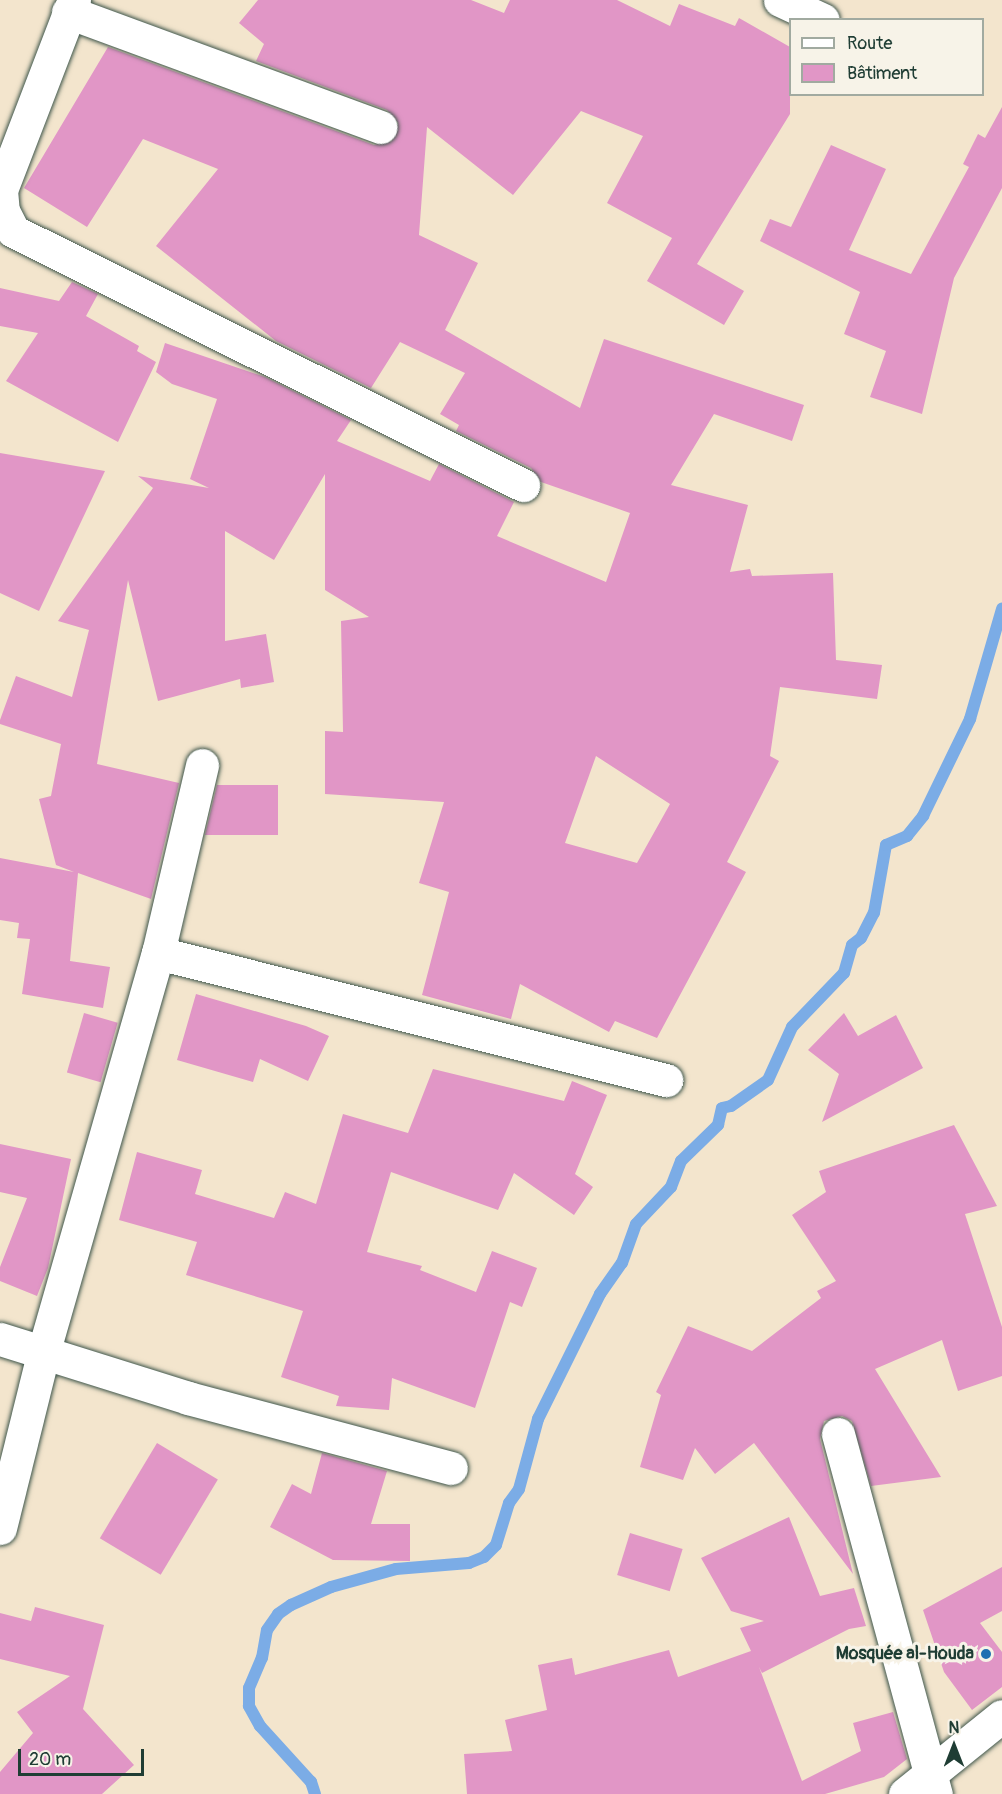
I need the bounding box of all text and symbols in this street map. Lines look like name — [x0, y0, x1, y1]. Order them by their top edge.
legend — [789, 18, 984, 96]
text: Route — [847, 32, 892, 55]
text: Bâtiment — [847, 62, 917, 85]
place label: Mosquée al-Houda — [836, 1643, 974, 1665]
marker: Mosquée al-Houda — [979, 1647, 993, 1661]
north arrow — [924, 1716, 984, 1776]
text: N — [949, 1718, 959, 1738]
scale bar — [21, 1737, 147, 1775]
text: 20 m — [29, 1748, 71, 1771]

